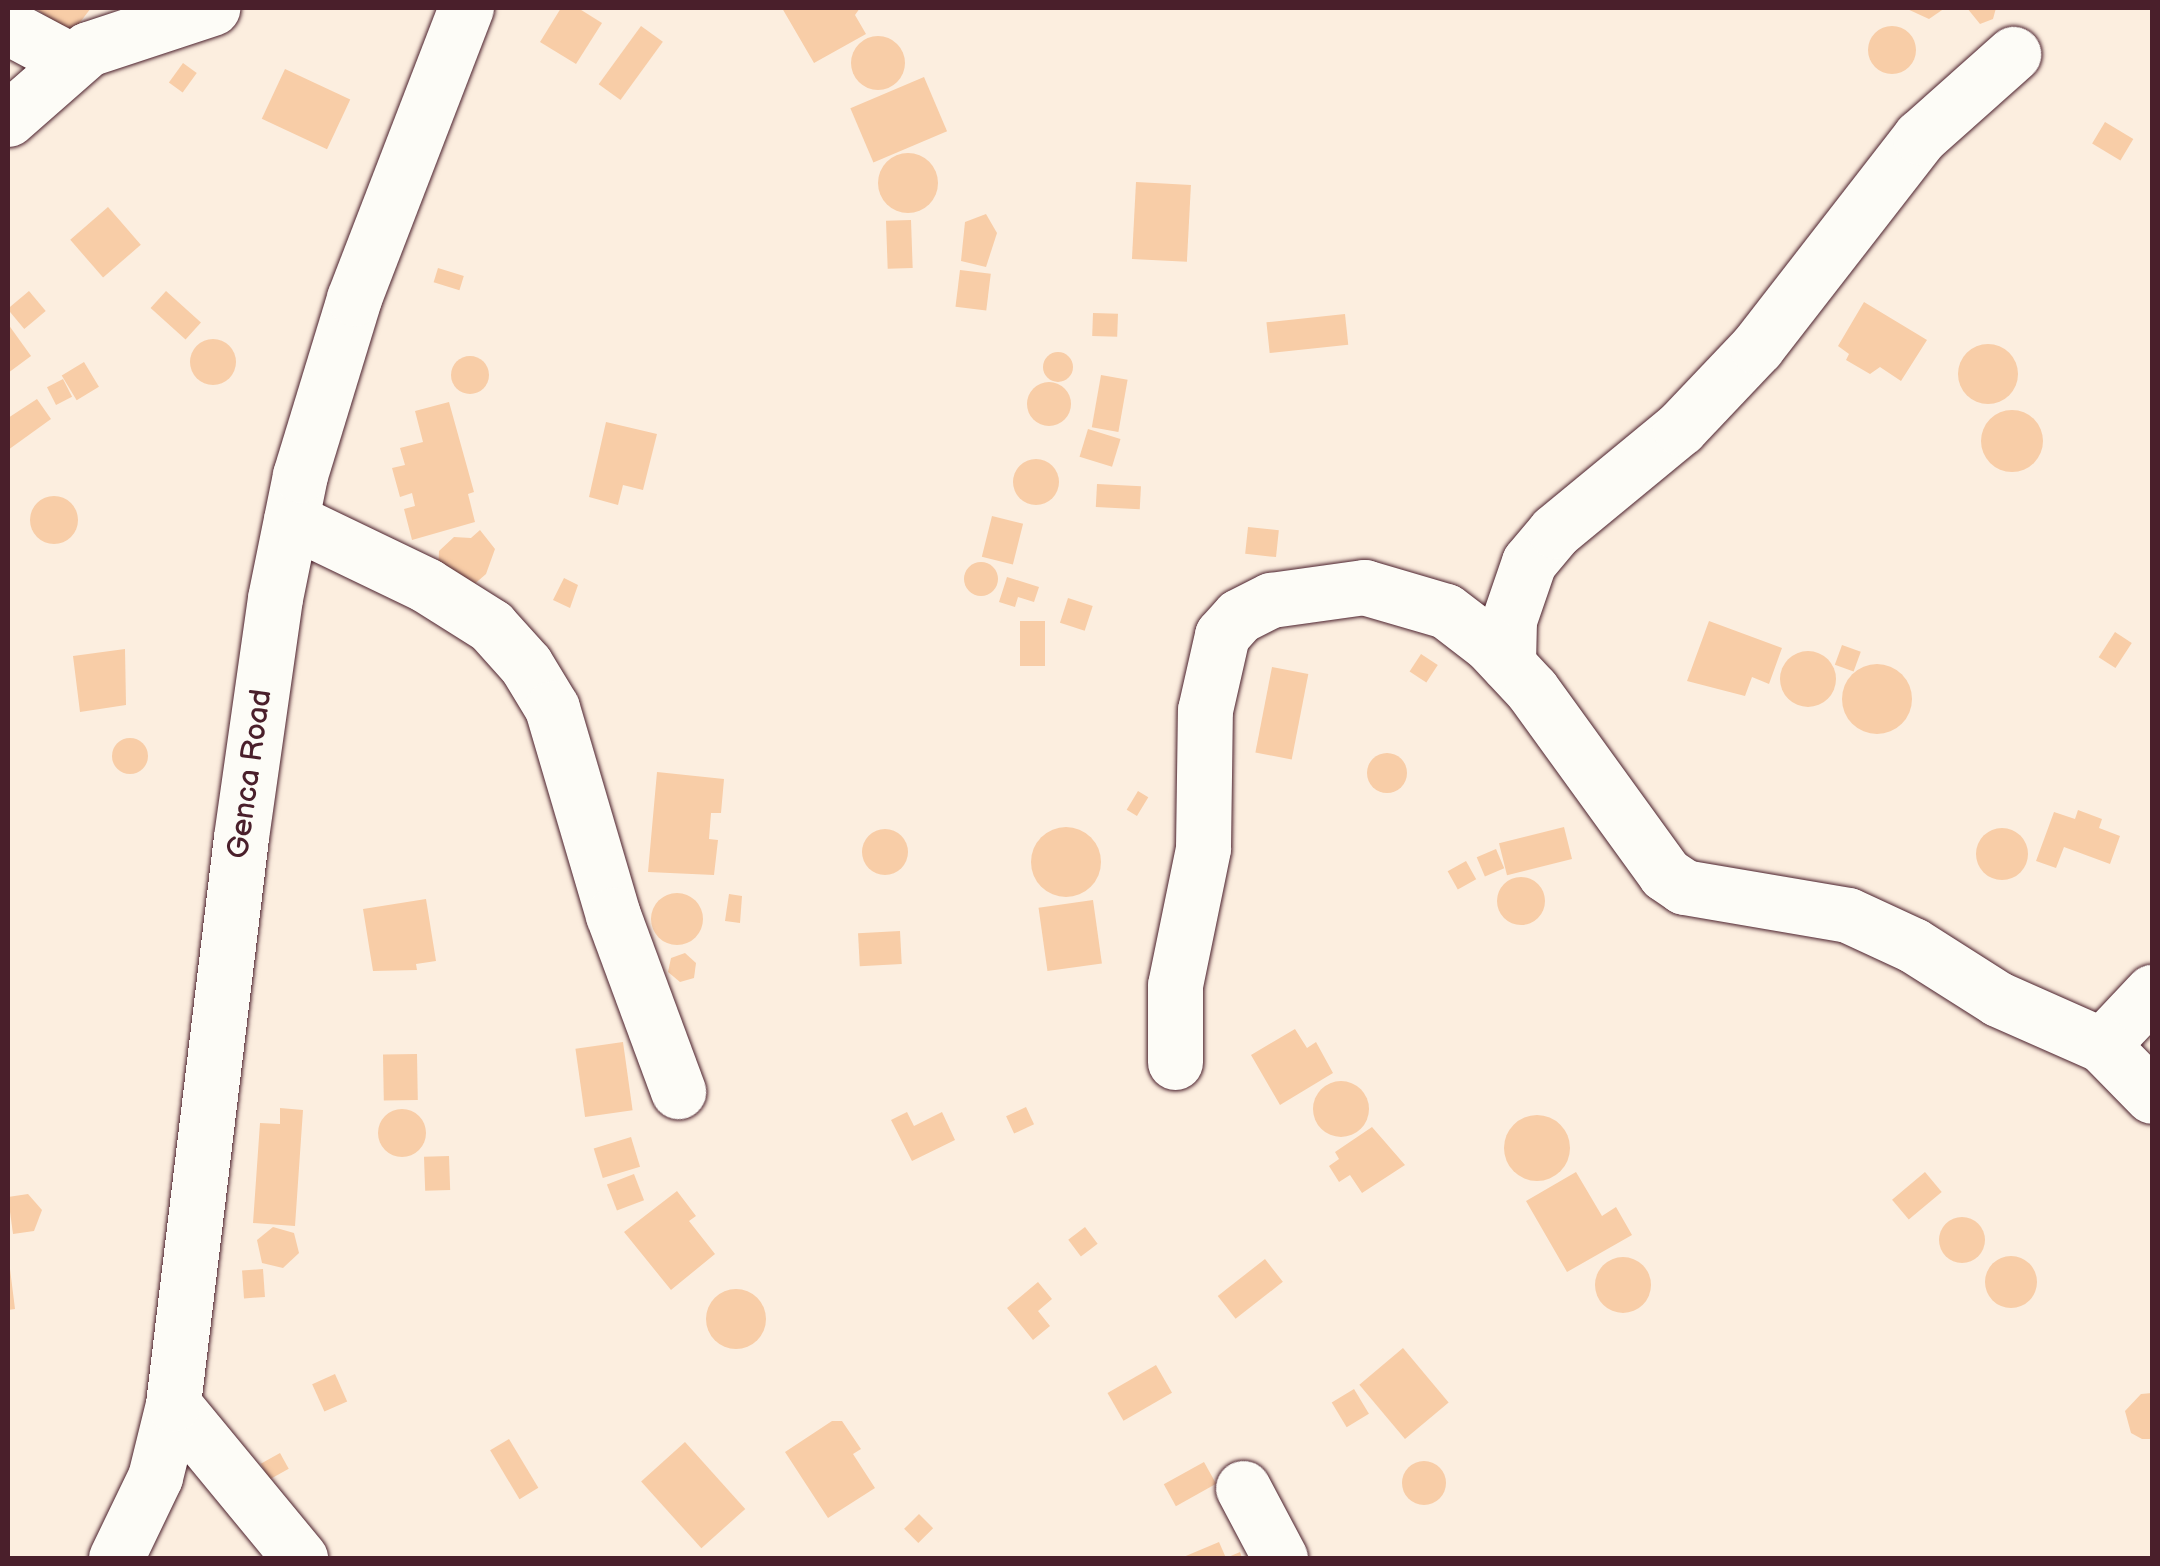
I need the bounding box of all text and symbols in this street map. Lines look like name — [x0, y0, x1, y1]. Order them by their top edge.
street label: Genca Road — [220, 687, 280, 861]

